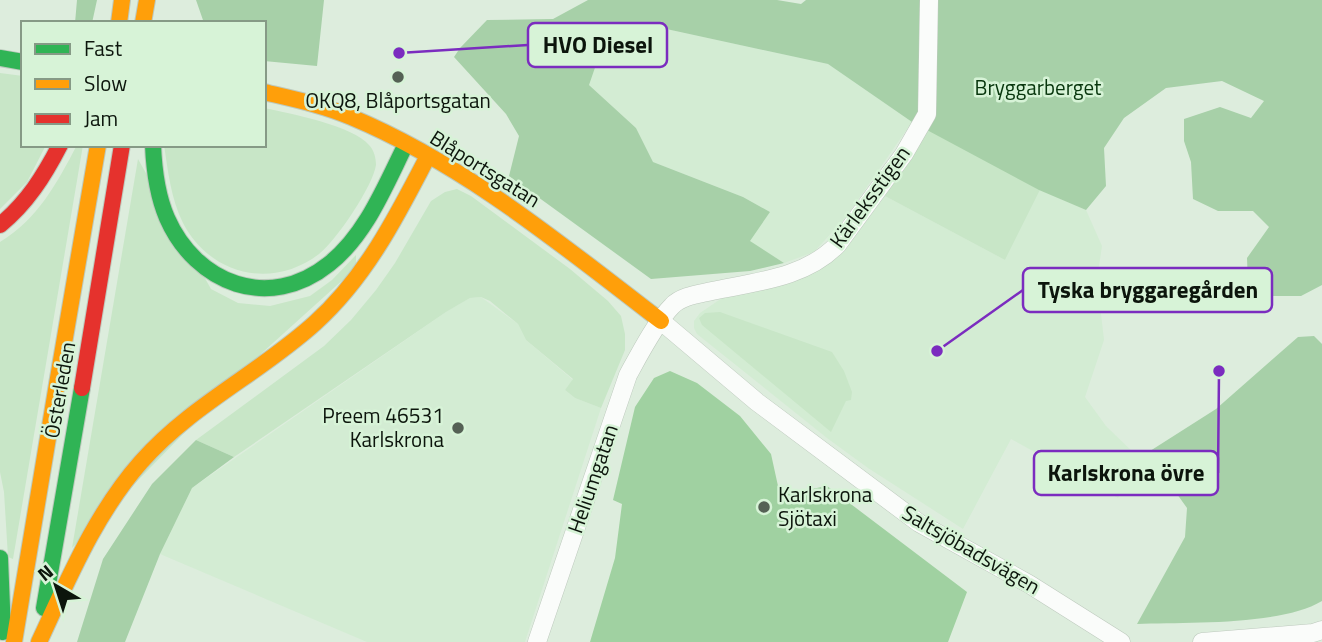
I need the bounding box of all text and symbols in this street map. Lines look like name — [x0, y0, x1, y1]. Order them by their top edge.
legend — [21, 21, 266, 147]
callout: HVO Diesel — [528, 23, 667, 67]
text: HVO Diesel — [543, 27, 653, 62]
text: Fast — [84, 32, 123, 64]
text: Slow — [84, 67, 127, 99]
marker: OKQ8, Blåportsgatan — [390, 69, 406, 85]
park label: Bryggarberget — [975, 71, 1102, 103]
place label: OKQ8, Blåportsgatan — [305, 84, 491, 116]
text: Jam — [84, 102, 118, 134]
street label: Blåportsgatan — [424, 121, 547, 215]
street label: Kärleksstigen — [821, 139, 917, 254]
callout: Tyska bryggaregården — [1023, 268, 1272, 312]
text: Tyska bryggaregården — [1038, 272, 1258, 307]
street label: Österleden — [35, 339, 83, 441]
place label: Preem 46531 Karlskrona — [322, 399, 444, 455]
marker: Preem 46531 Karlskrona — [450, 420, 466, 436]
street label: Heliumgatan — [558, 420, 626, 537]
callout: Karlskrona övre — [1034, 451, 1218, 495]
text: Karlskrona övre — [1048, 455, 1204, 490]
place label: Karlskrona Sjötaxi — [778, 478, 873, 534]
street label: Saltsjöbadsvägen — [896, 497, 1047, 602]
marker: Karlskrona Sjötaxi — [756, 499, 772, 515]
north arrow — [21, 551, 91, 621]
text: N — [31, 557, 59, 588]

